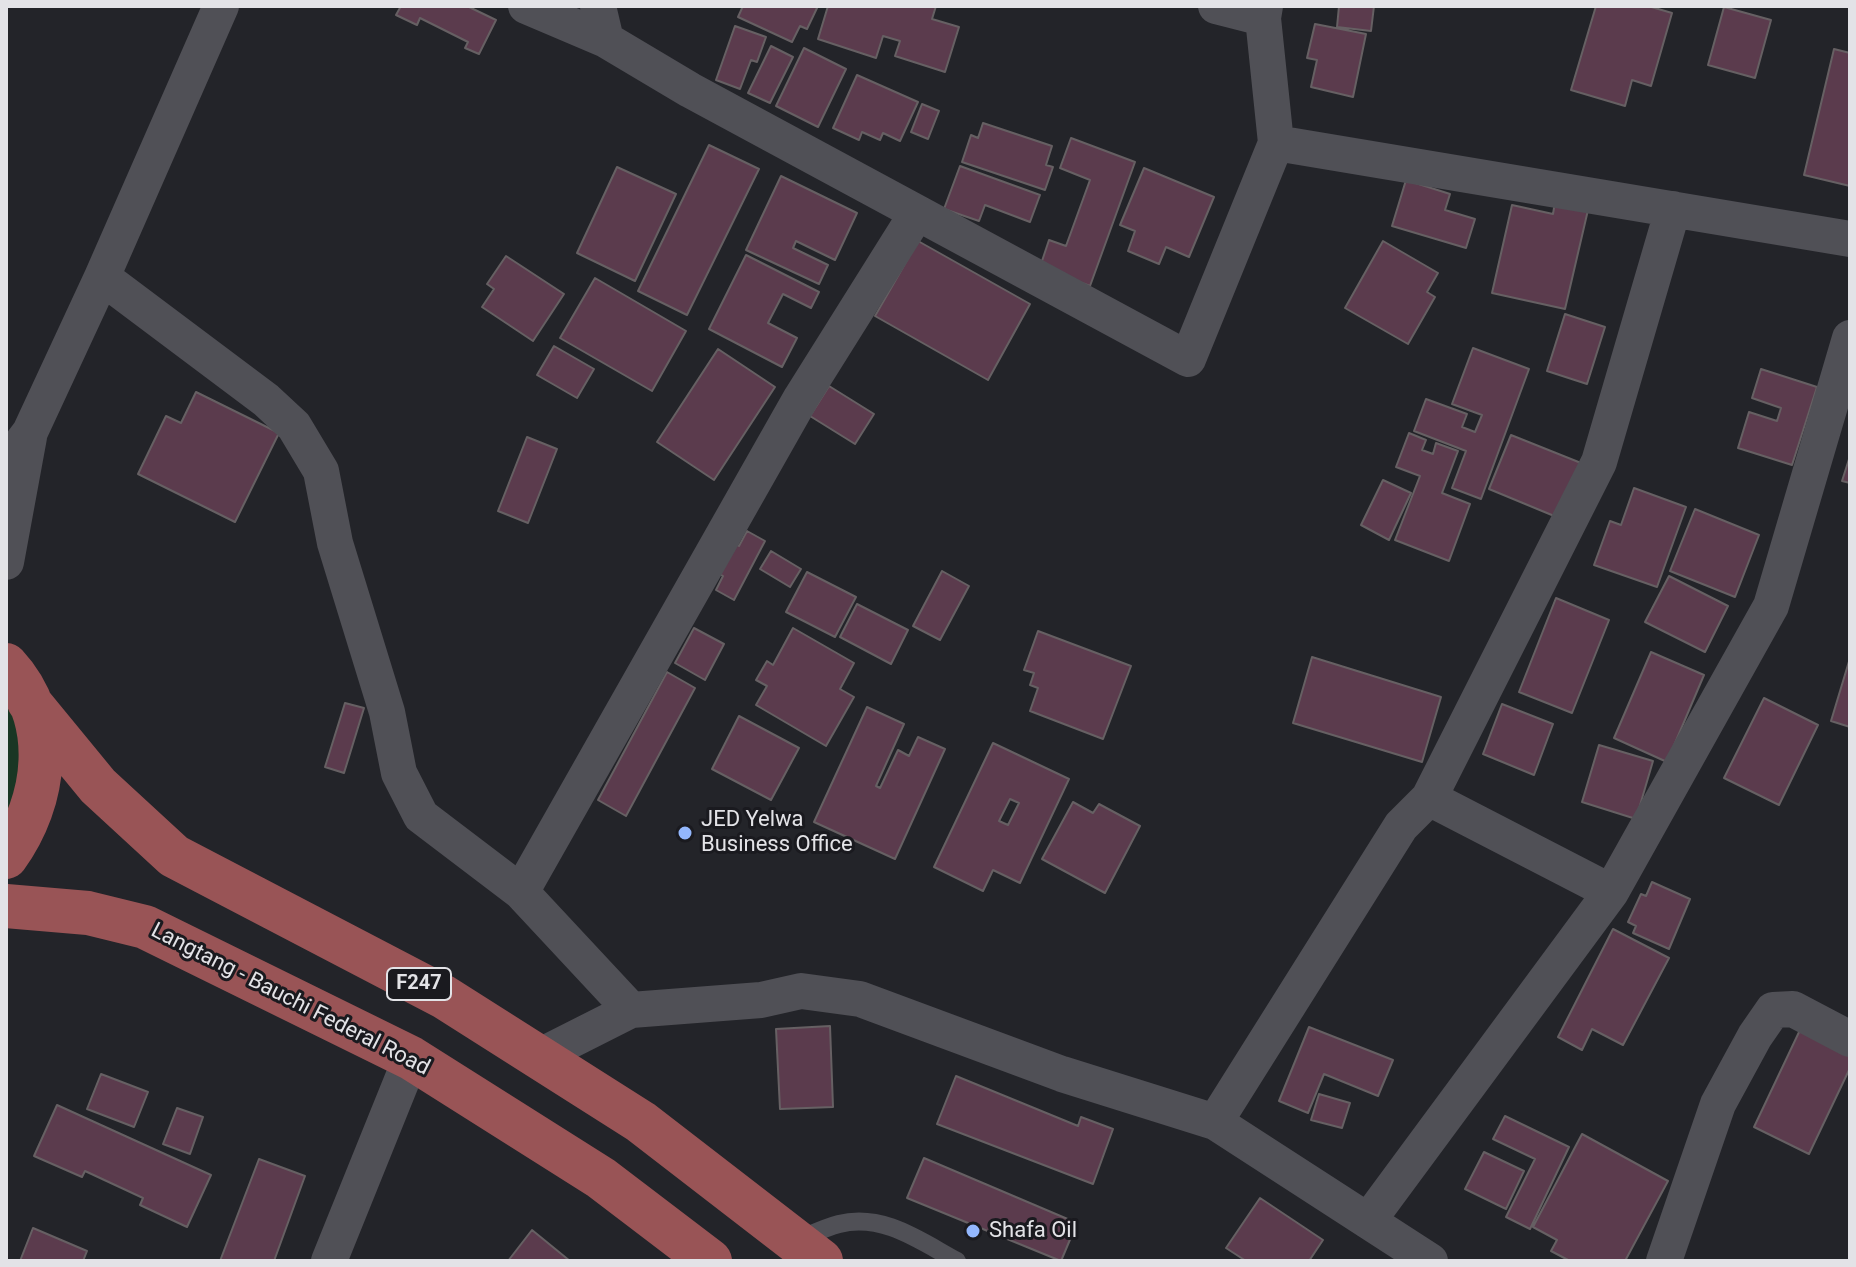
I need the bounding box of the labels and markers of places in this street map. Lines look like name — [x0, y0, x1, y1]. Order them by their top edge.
place label: JED Yelwa Business Office — [701, 807, 853, 858]
marker: JED Yelwa Business Office — [676, 824, 694, 842]
place label: Shafa Oil — [989, 1218, 1077, 1244]
marker: Shafa Oil — [964, 1222, 982, 1240]

